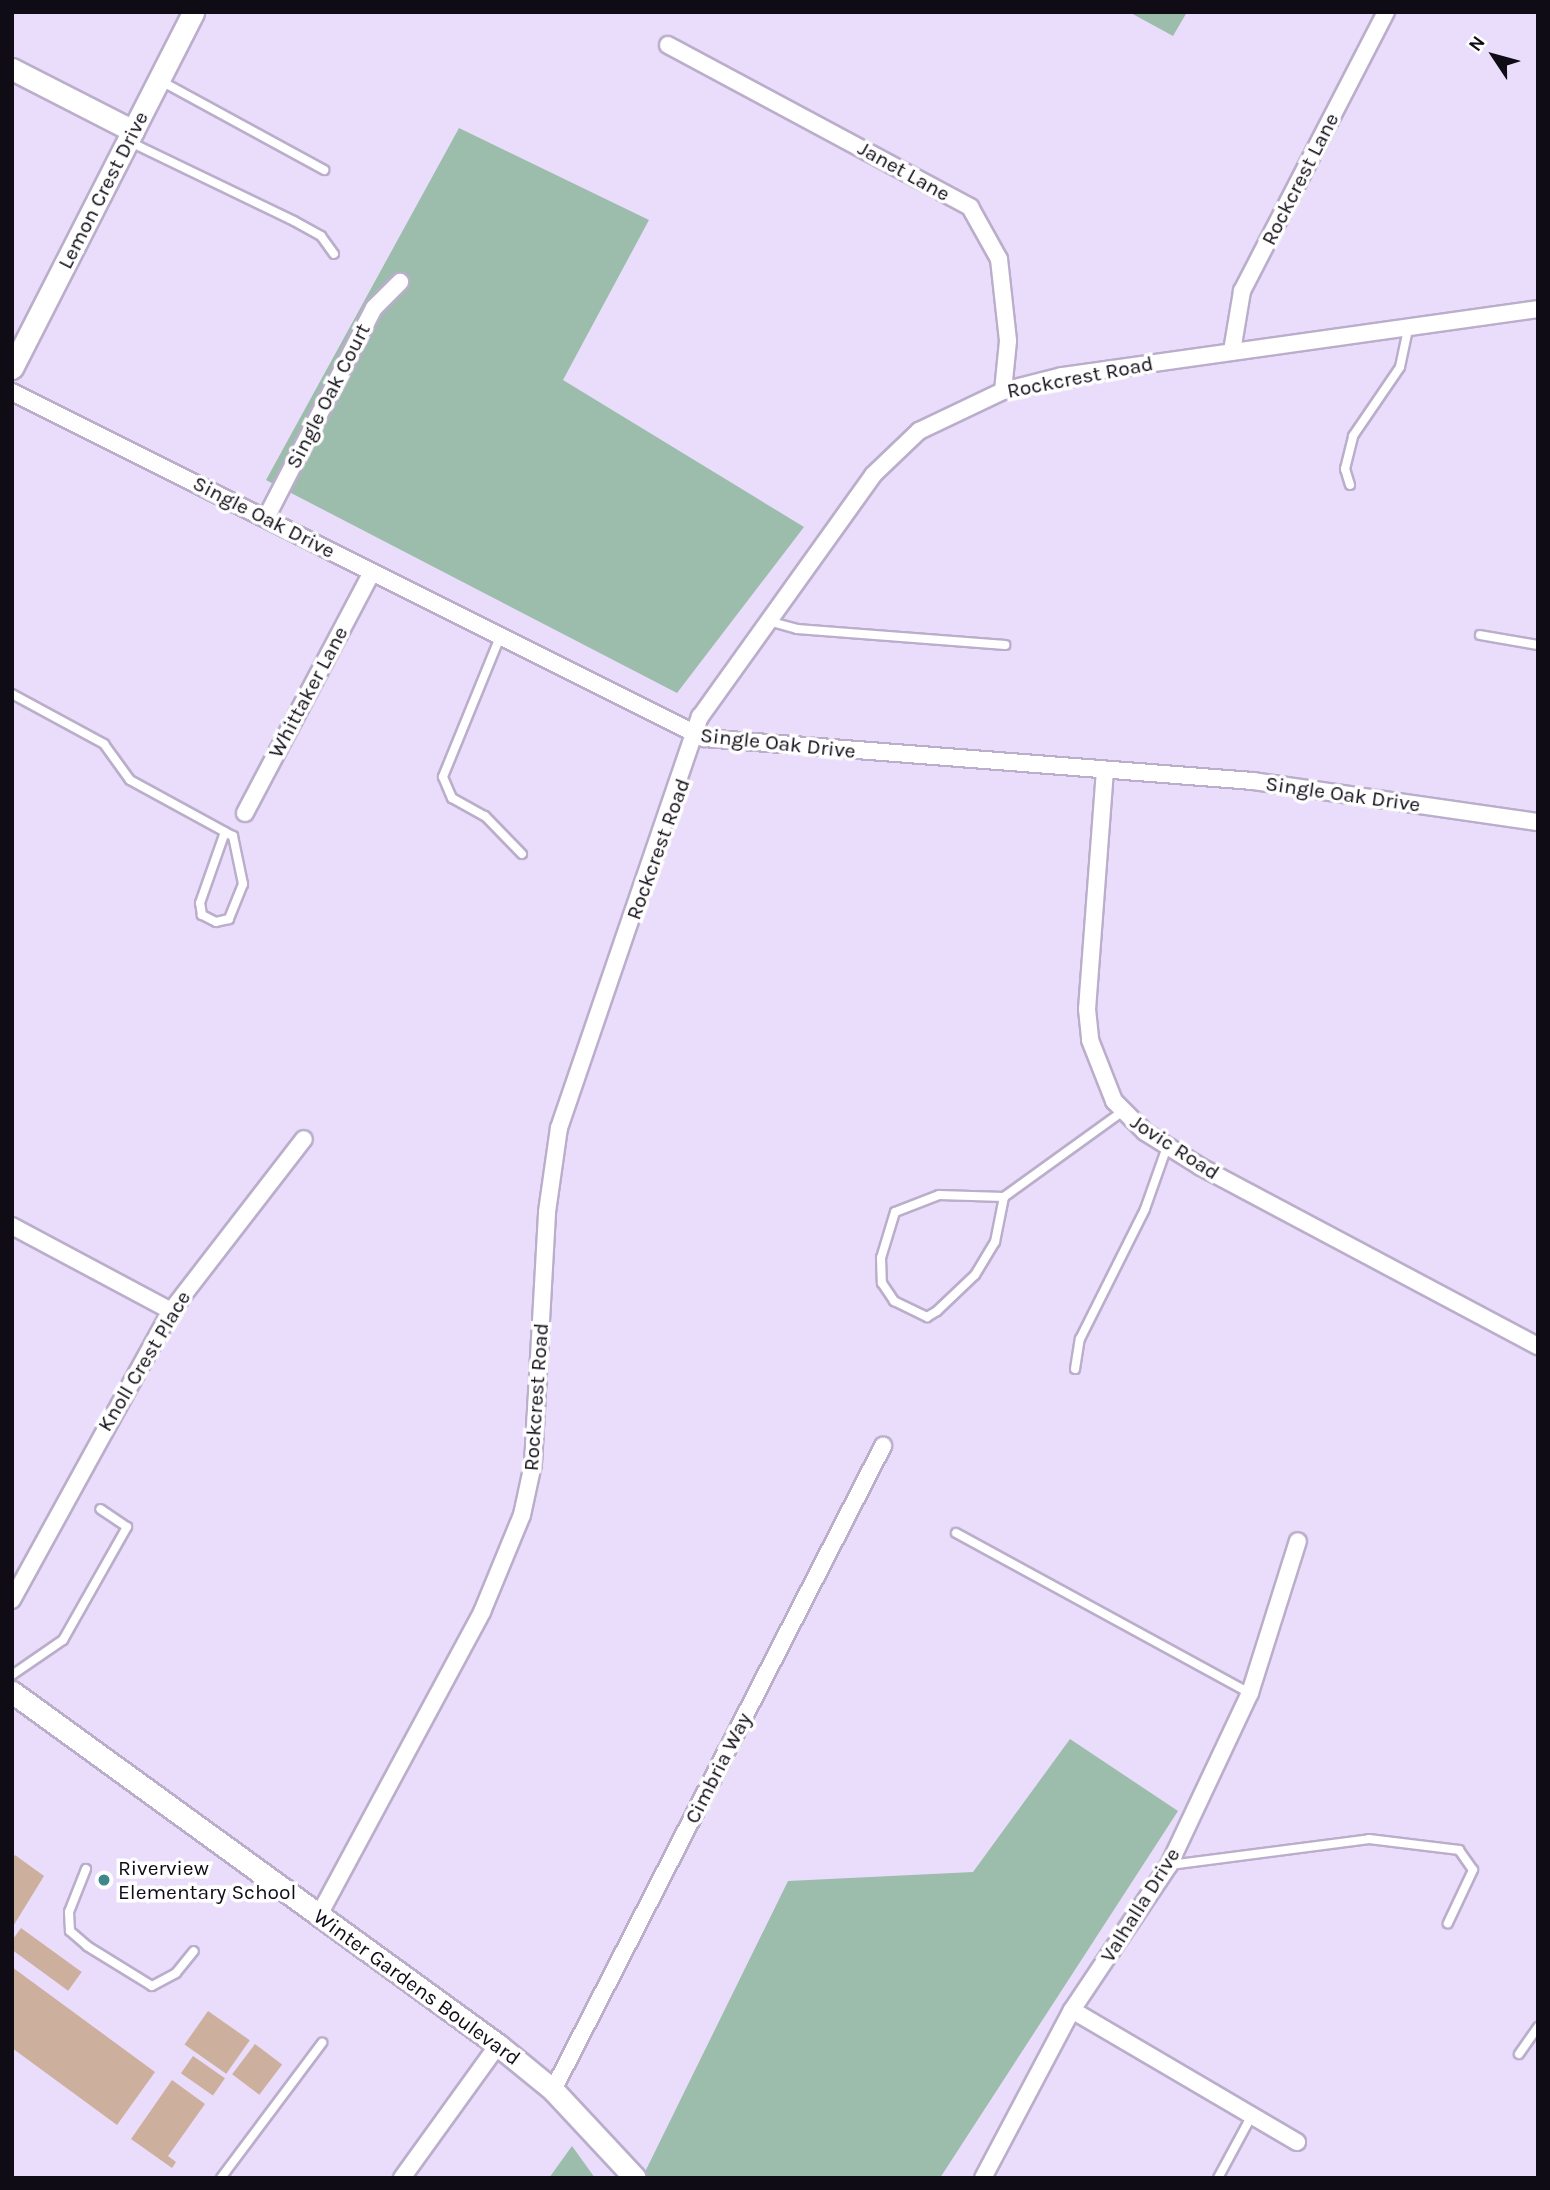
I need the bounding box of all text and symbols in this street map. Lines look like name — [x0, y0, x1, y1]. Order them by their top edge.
north arrow — [1459, 21, 1529, 91]
text: N — [1464, 32, 1490, 56]
street label: Lemon Crest Drive — [52, 107, 154, 273]
street label: Rockcrest Lane — [1256, 109, 1344, 249]
street label: Janet Lane — [854, 135, 954, 207]
street label: Single Oak Court — [281, 319, 375, 473]
street label: Rockcrest Road — [1005, 350, 1155, 404]
street label: Single Oak Drive — [189, 470, 339, 564]
street label: Whittaker Lane — [263, 622, 353, 762]
street label: Single Oak Drive — [699, 722, 857, 764]
street label: Single Oak Drive — [1264, 771, 1422, 817]
street label: Rockcrest Road — [621, 775, 695, 923]
street label: Jovic Road — [1126, 1109, 1224, 1185]
street label: Knoll Crest Place — [92, 1286, 196, 1436]
street label: Rockcrest Road — [518, 1322, 554, 1472]
street label: Cimbria Way — [679, 1708, 757, 1828]
street label: Valhalla Drive — [1095, 1843, 1185, 1967]
place label: Riverview Elementary School — [118, 1855, 296, 1905]
marker: Riverview Elementary School — [96, 1872, 112, 1888]
street label: Winter Gardens Boulevard — [309, 1903, 525, 2071]

